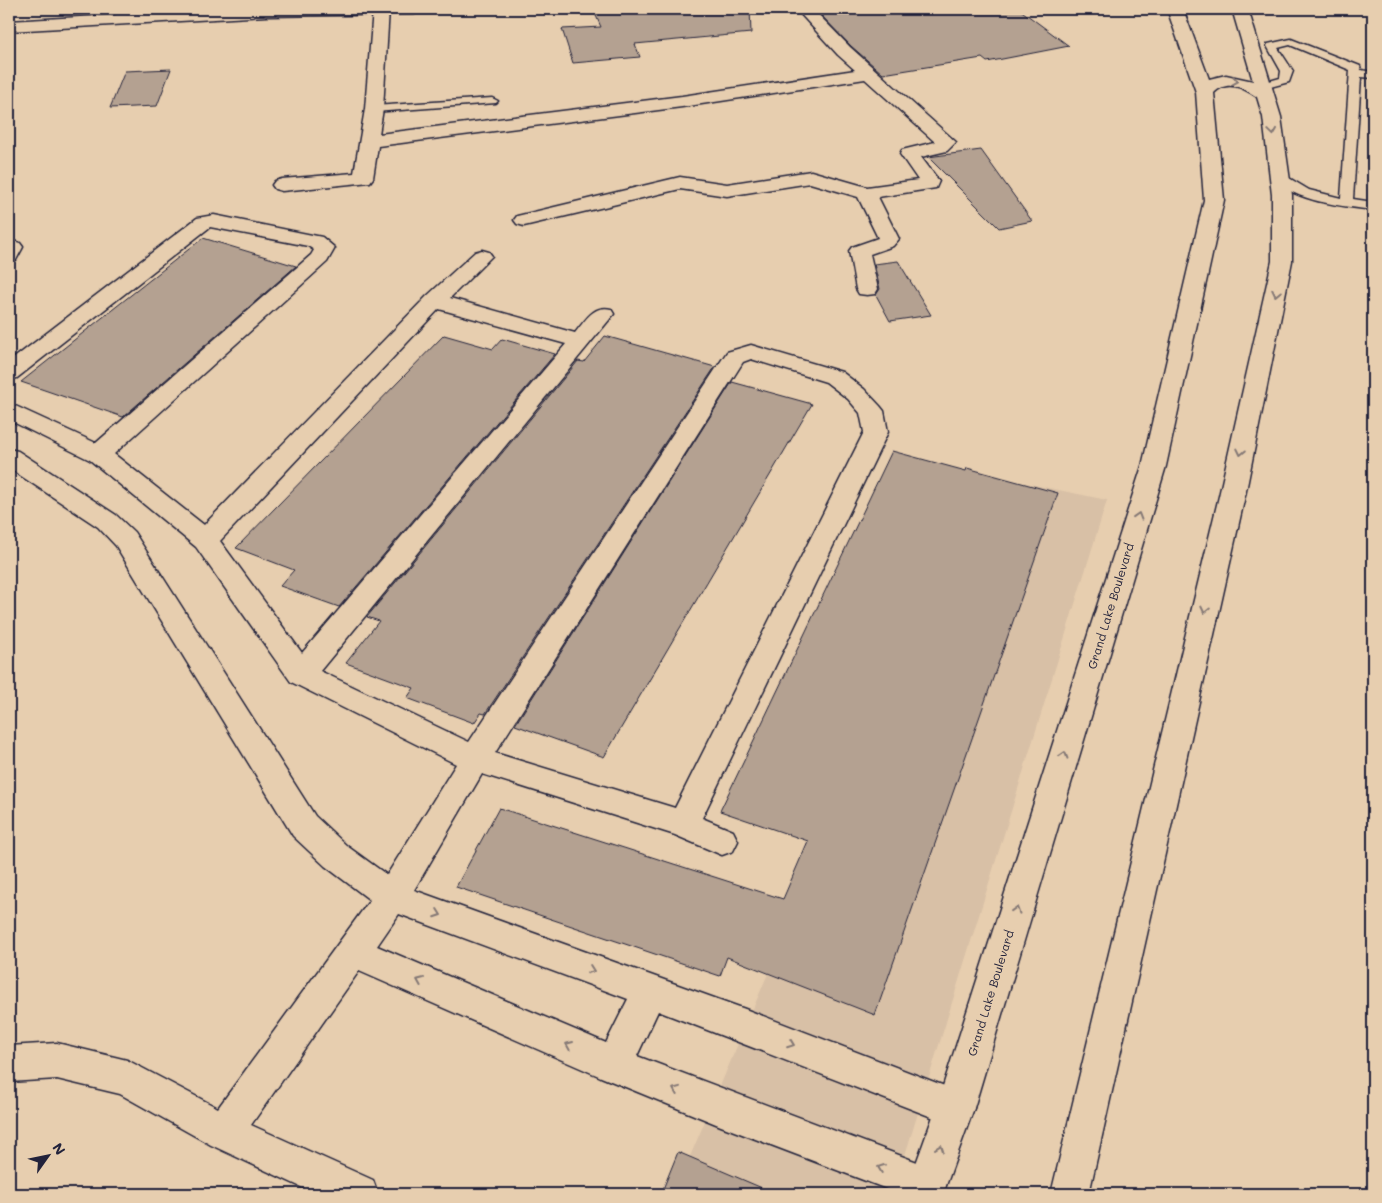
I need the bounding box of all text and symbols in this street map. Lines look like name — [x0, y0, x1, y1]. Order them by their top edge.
one-way arrow — [1231, 75, 1239, 86]
one-way arrow — [1268, 127, 1278, 136]
one-way arrow — [1271, 288, 1281, 297]
one-way arrow — [1237, 447, 1247, 456]
one-way arrow — [1133, 512, 1143, 521]
street label: Grand Lake Boulevard — [1083, 541, 1137, 671]
one-way arrow — [1200, 606, 1211, 615]
one-way arrow — [1059, 751, 1069, 759]
one-way arrow — [1011, 906, 1021, 915]
one-way arrow — [433, 908, 442, 918]
street label: Grand Lake Boulevard — [963, 928, 1017, 1058]
one-way arrow — [586, 964, 594, 974]
one-way arrow — [416, 977, 425, 988]
one-way arrow — [786, 1038, 794, 1048]
one-way arrow — [565, 1041, 574, 1052]
one-way arrow — [672, 1085, 681, 1096]
north arrow — [22, 1130, 72, 1180]
text: N — [48, 1139, 70, 1158]
one-way arrow — [934, 1144, 944, 1153]
one-way arrow — [877, 1164, 886, 1174]

